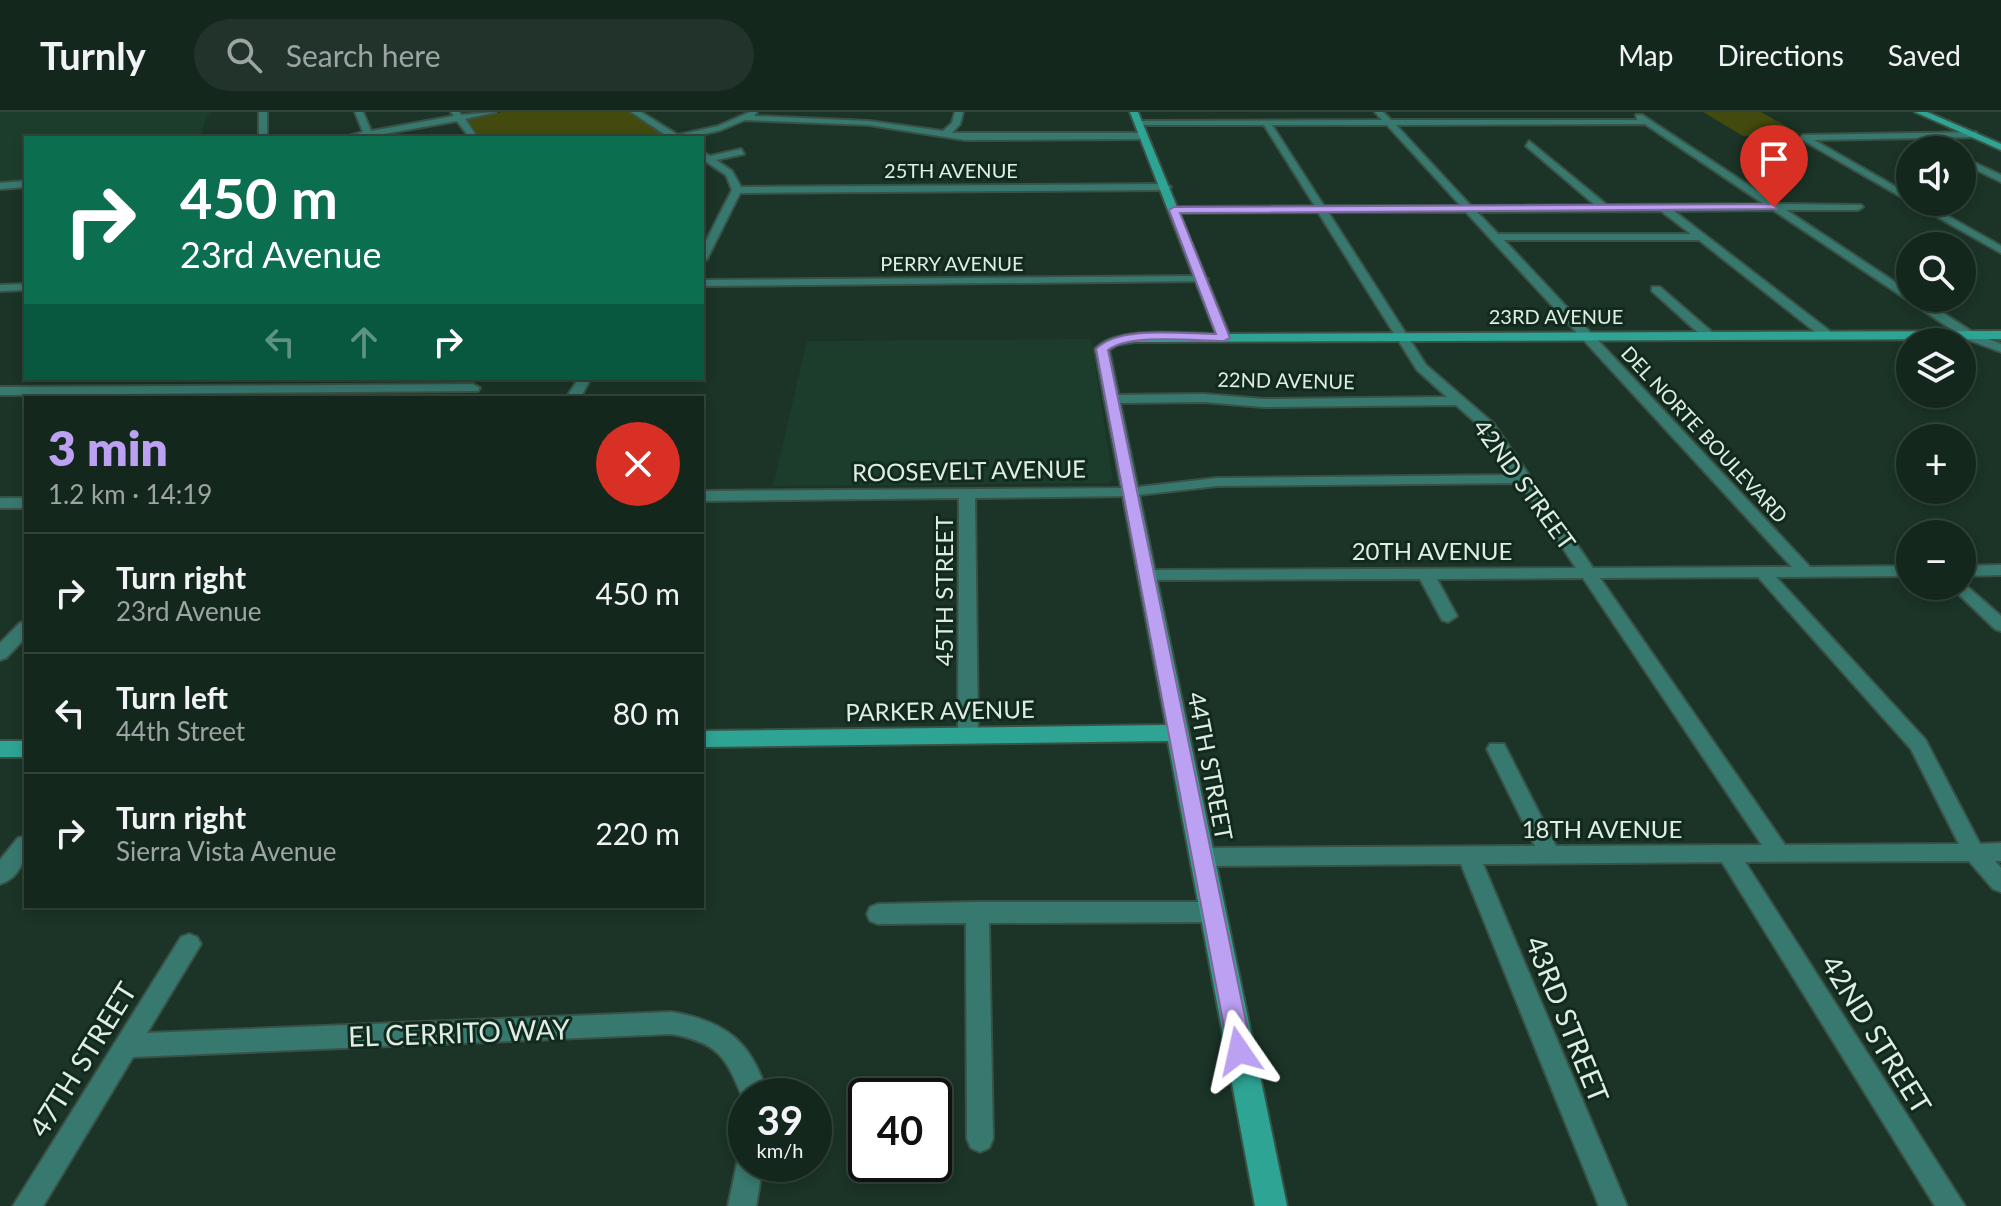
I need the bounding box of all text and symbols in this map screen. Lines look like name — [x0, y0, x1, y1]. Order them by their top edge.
search box — [194, 19, 754, 91]
text: Turnly — [40, 32, 146, 78]
icon: search — [222, 33, 266, 77]
text: Search here — [286, 37, 441, 73]
text: Map — [1618, 38, 1673, 72]
text: Directions — [1717, 38, 1844, 72]
text: Saved — [1888, 38, 1961, 72]
pin — [1740, 125, 1808, 207]
map controls — [1896, 136, 1976, 600]
button: sound — [1896, 136, 1976, 216]
icon: arrive — [1752, 137, 1796, 181]
street label: 25TH AVENUE — [884, 158, 1018, 182]
text: 450 m — [180, 164, 338, 231]
icon: right — [48, 168, 152, 272]
text: 23rd Avenue — [180, 232, 382, 276]
button: search — [1896, 232, 1976, 312]
street label: PERRY AVENUE — [880, 251, 1024, 275]
street label: 23RD AVENUE — [1489, 304, 1623, 328]
icon: left — [258, 320, 302, 364]
icon: ahead — [342, 320, 386, 364]
icon: right — [426, 320, 470, 364]
button: layers — [1896, 328, 1976, 408]
street label: DEL NORTE BOULEVARD — [1617, 341, 1793, 527]
street label: 22ND AVENUE — [1217, 367, 1355, 393]
street label: 42ND STREET — [1468, 413, 1582, 555]
text: 3 min — [48, 419, 168, 476]
button: close — [596, 422, 680, 506]
button: + — [1896, 424, 1976, 504]
street label: ROOSEVELT AVENUE — [852, 453, 1086, 487]
text: 1.2 km · 14:19 — [48, 478, 212, 510]
street label: 45TH STREET — [929, 516, 958, 666]
button: − — [1896, 520, 1976, 600]
street label: 20TH AVENUE — [1352, 536, 1512, 565]
text: Turn right — [116, 559, 246, 595]
icon: right — [48, 571, 92, 615]
text: 450 m — [595, 575, 680, 611]
text: 23rd Avenue — [116, 595, 262, 627]
text: Turn left — [116, 679, 228, 715]
street label: 44TH STREET — [1182, 689, 1240, 843]
icon: left — [48, 691, 92, 735]
street label: PARKER AVENUE — [845, 694, 1035, 726]
text: 80 m — [613, 695, 680, 731]
text: 44th Street — [116, 715, 245, 747]
text: Turn right — [116, 799, 246, 835]
icon: right — [48, 811, 92, 855]
street label: 18TH AVENUE — [1522, 814, 1682, 843]
text: 220 m — [595, 815, 680, 851]
text: Sierra Vista Avenue — [116, 835, 337, 867]
street label: 43RD STREET — [1519, 931, 1617, 1108]
street label: 42ND STREET — [1815, 948, 1939, 1120]
street label: 47TH STREET — [21, 975, 143, 1143]
position arrow — [1197, 1009, 1281, 1093]
street label: EL CERRITO WAY — [348, 1011, 571, 1053]
speed limit sign: 40 — [848, 1078, 952, 1182]
text: 39 — [757, 1096, 803, 1144]
text: km/h — [757, 1138, 803, 1162]

